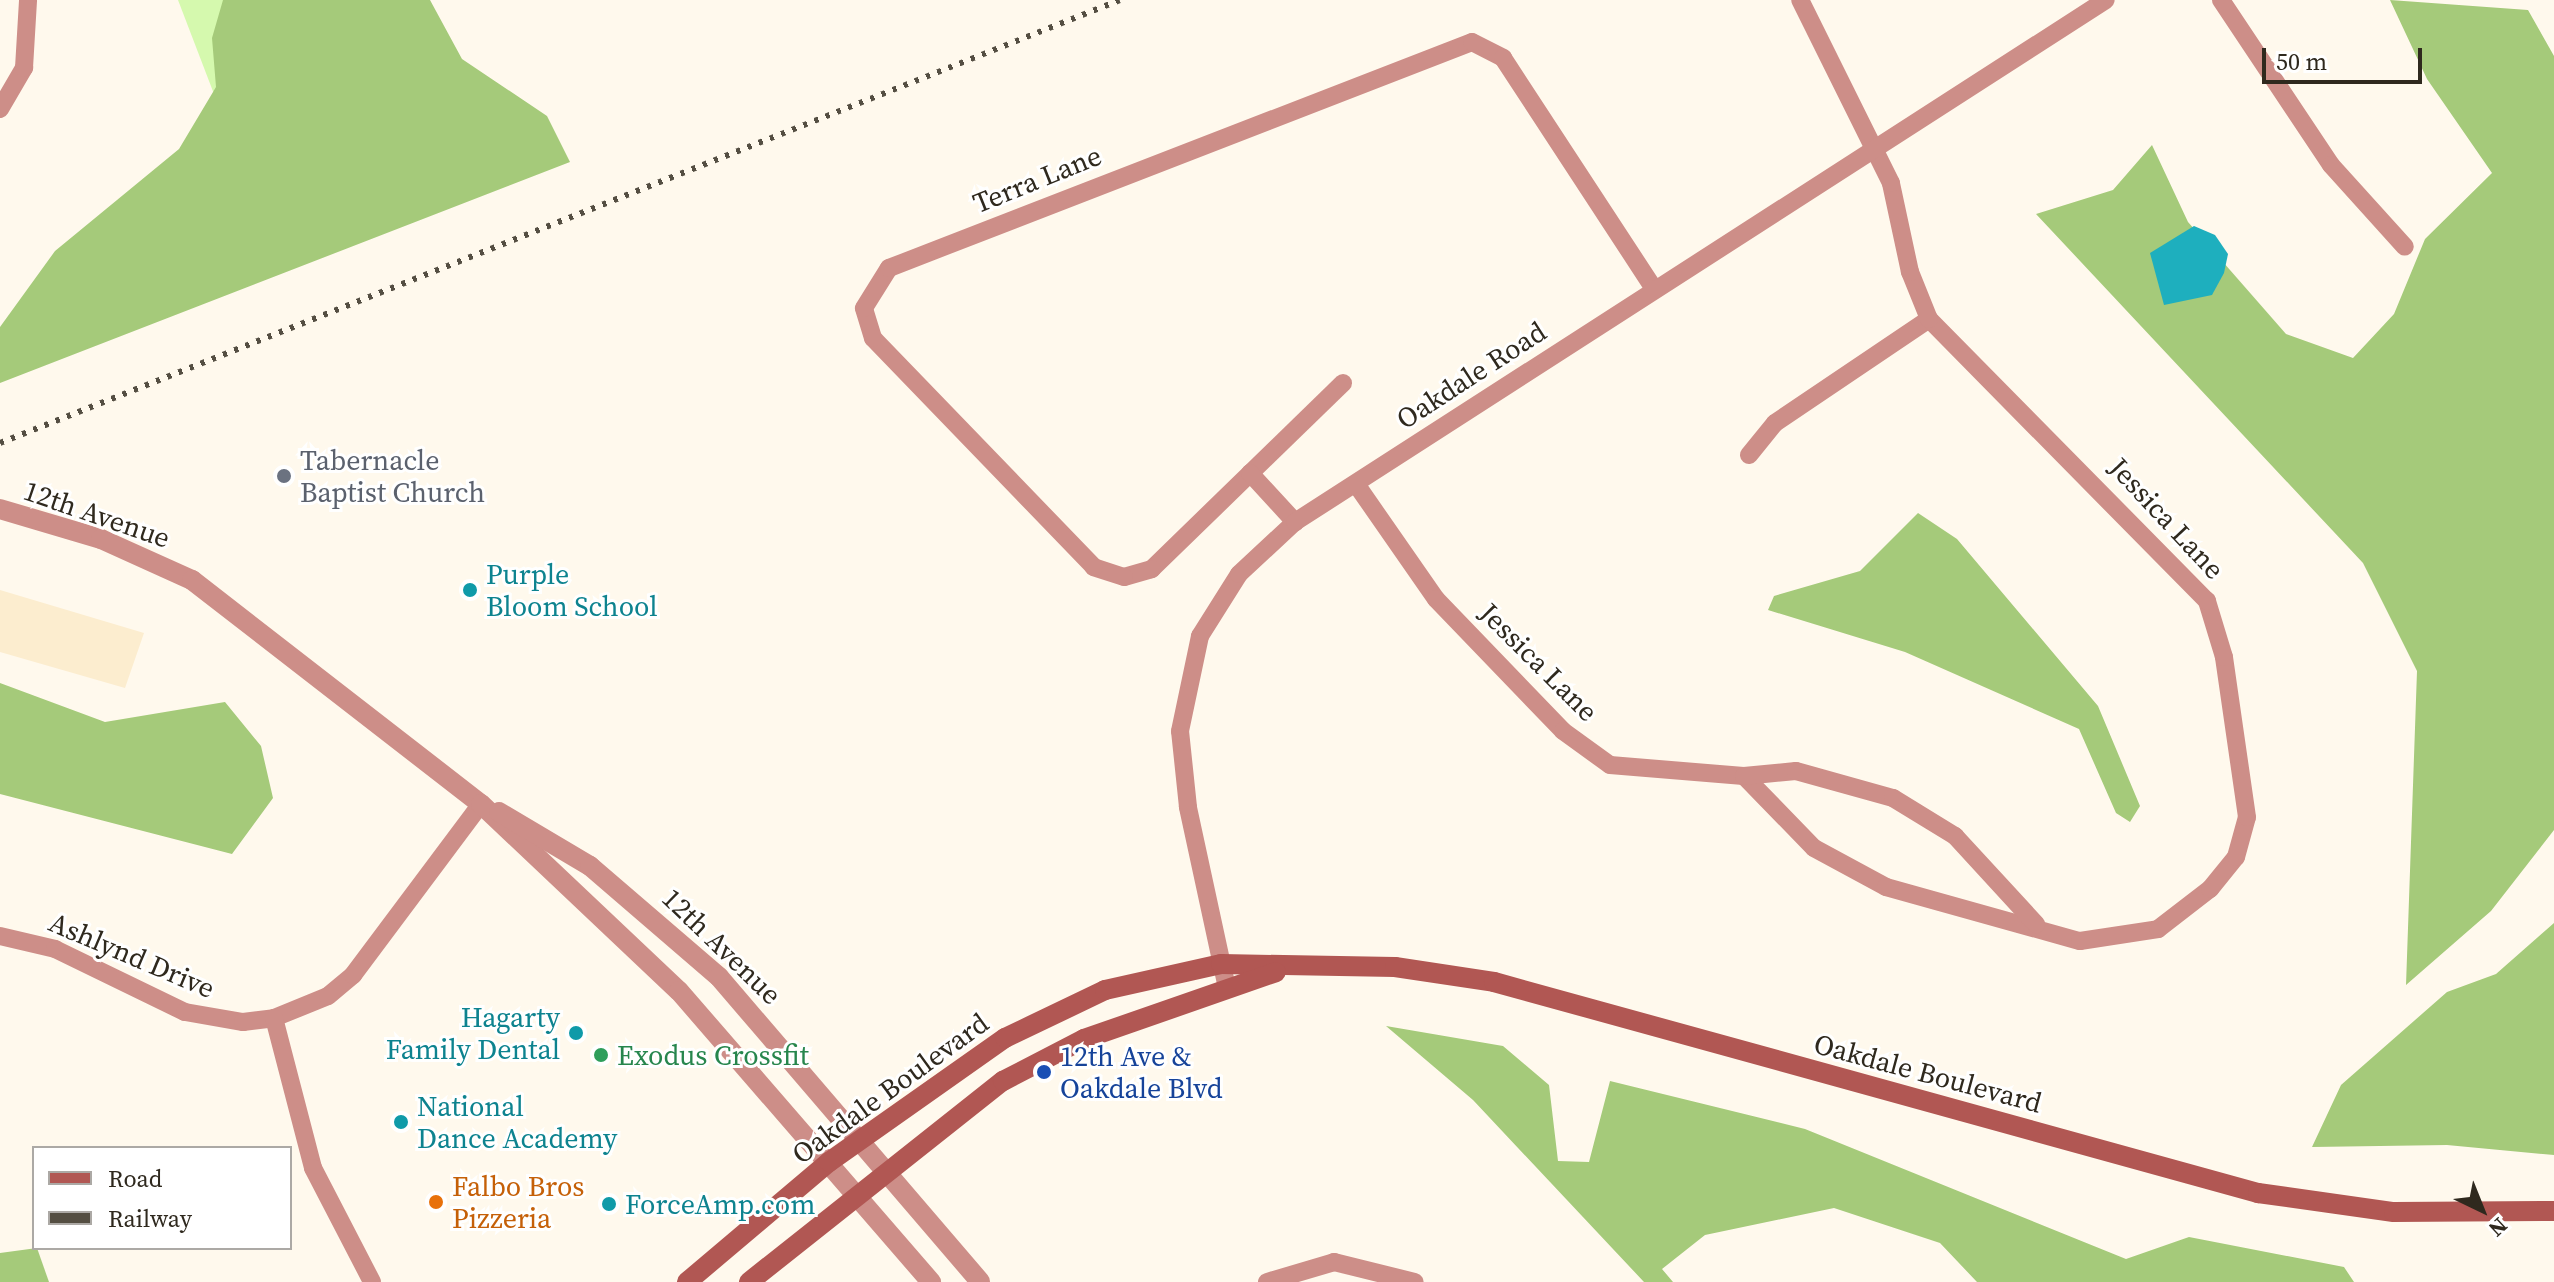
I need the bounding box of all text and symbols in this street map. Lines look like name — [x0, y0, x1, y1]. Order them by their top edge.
scale bar — [2266, 32, 2426, 82]
text: 50 m — [2276, 45, 2327, 78]
street label: Terra Lane — [968, 138, 1106, 220]
street label: Oakdale Road — [1390, 314, 1552, 436]
place label: Tabernacle Baptist Church — [300, 443, 485, 509]
street label: Jessica Lane — [2102, 450, 2232, 586]
marker: Tabernacle Baptist Church — [275, 467, 293, 485]
street label: 12th Avenue — [19, 473, 175, 555]
place label: Purple Bloom School — [486, 557, 657, 623]
marker: Purple Bloom School — [461, 581, 479, 599]
street label: Jessica Lane — [1473, 596, 1605, 728]
street label: 12th Avenue — [656, 881, 788, 1011]
street label: Ashlynd Drive — [44, 905, 220, 1005]
place label: Hagarty Family Dental — [386, 1000, 560, 1066]
street label: Oakdale Boulevard — [785, 1006, 995, 1170]
marker: Hagarty Family Dental — [567, 1024, 585, 1042]
street label: Oakdale Boulevard — [1810, 1026, 2046, 1120]
place label: Exodus Crossfit — [617, 1038, 809, 1072]
place label: 12th Ave & Oakdale Blvd — [1060, 1039, 1223, 1105]
marker: Exodus Crossfit — [592, 1046, 610, 1064]
marker: 12th Ave & Oakdale Blvd — [1035, 1063, 1053, 1081]
place label: National Dance Academy — [417, 1089, 617, 1155]
marker: National Dance Academy — [392, 1113, 410, 1131]
legend — [32, 1146, 292, 1250]
text: Road — [108, 1162, 162, 1195]
place label: Falbo Bros Pizzeria — [452, 1169, 584, 1235]
north arrow — [2442, 1170, 2522, 1250]
place label: ForceAmp.com — [625, 1187, 815, 1221]
marker: Falbo Bros Pizzeria — [427, 1193, 445, 1211]
marker: ForceAmp.com — [600, 1195, 618, 1213]
text: Railway — [108, 1202, 192, 1235]
text: N — [2482, 1211, 2514, 1244]

